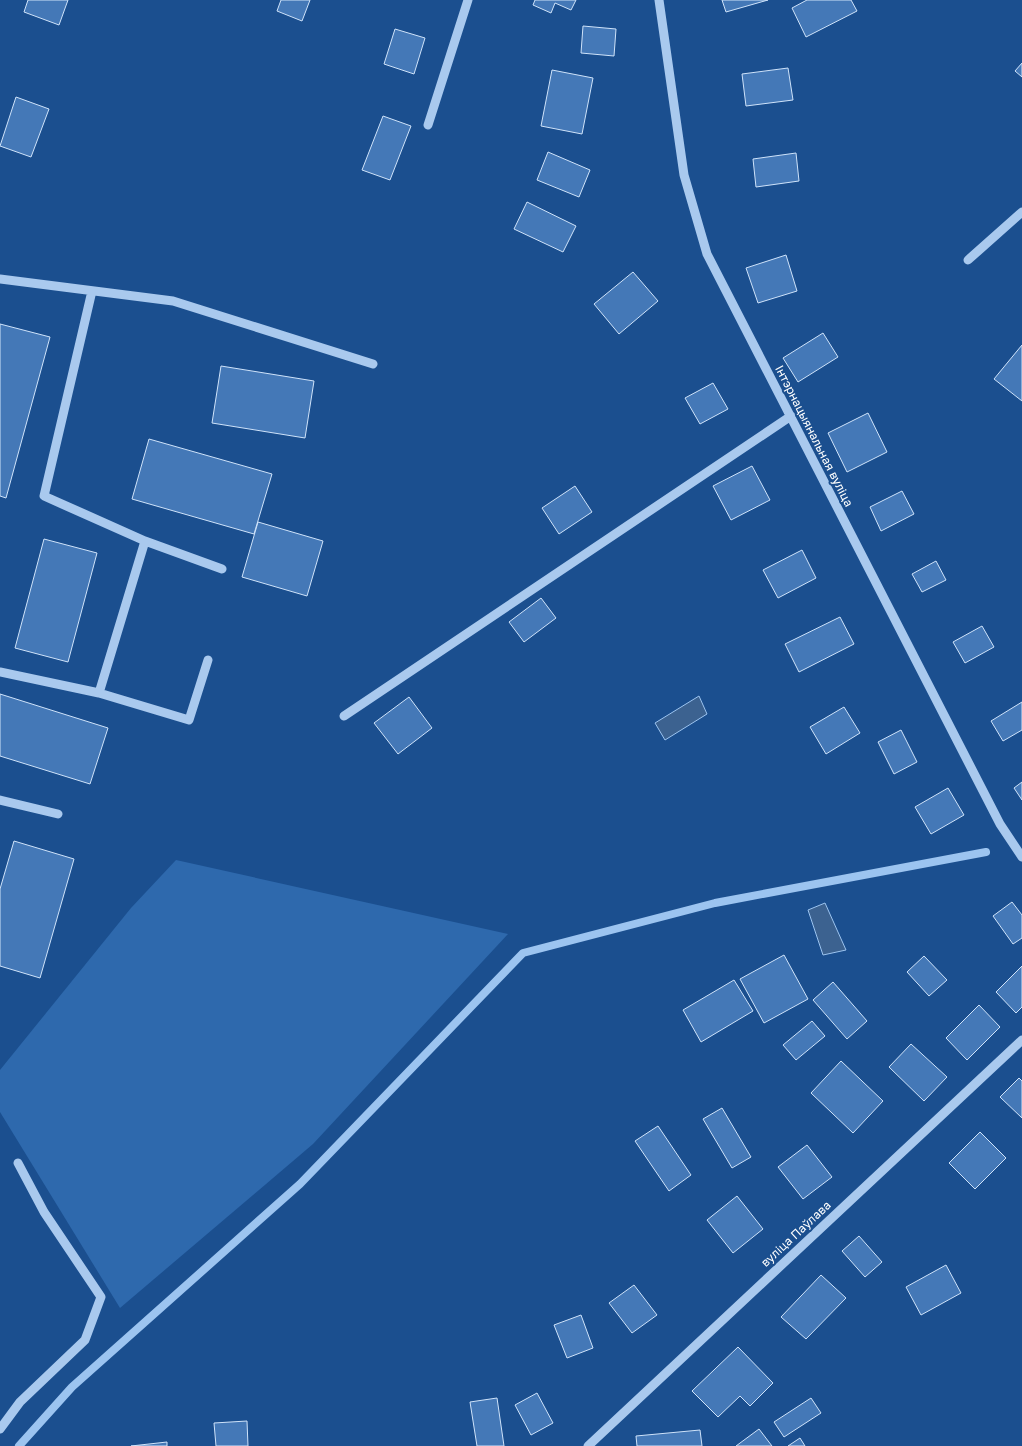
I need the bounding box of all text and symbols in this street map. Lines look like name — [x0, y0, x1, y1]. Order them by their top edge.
street label: Інтэрнацыянальная вуліца — [772, 362, 857, 509]
street label: вуліца Паўлава — [758, 1197, 834, 1270]

